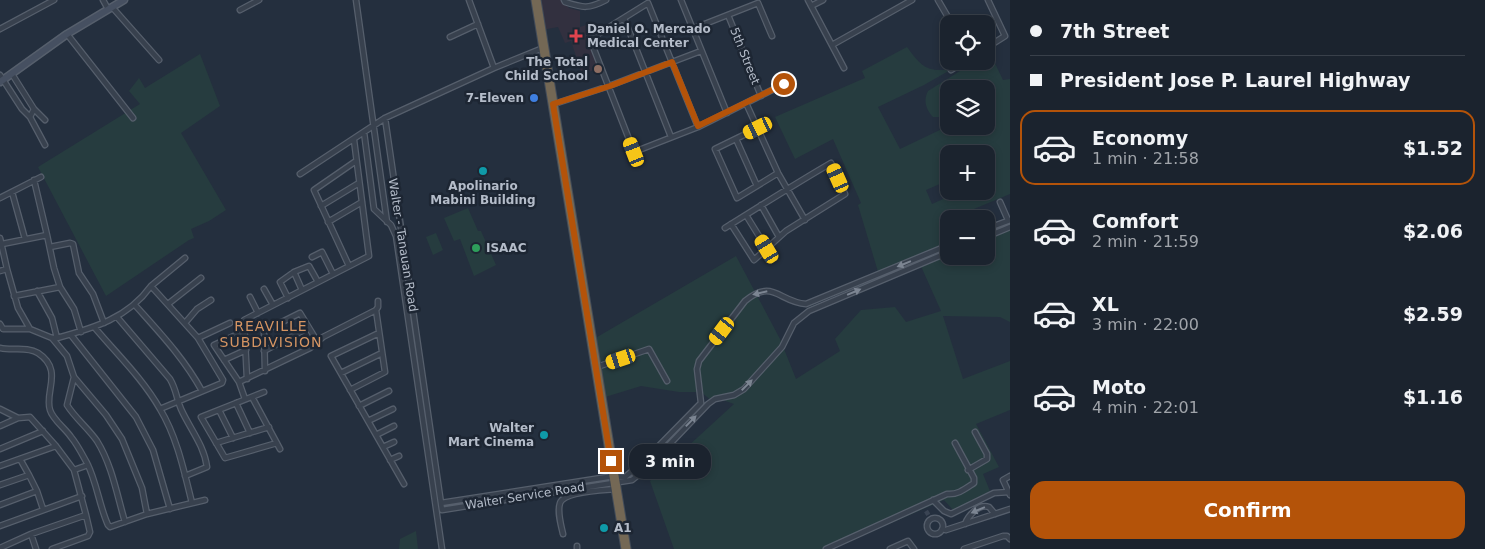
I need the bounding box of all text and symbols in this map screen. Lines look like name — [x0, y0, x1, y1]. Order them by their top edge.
map controls — [940, 15, 995, 265]
button: locate — [940, 15, 995, 70]
text: 7th Street — [1060, 20, 1169, 42]
place label: Daniel O. Mercado Medical Center — [587, 22, 711, 50]
street label: 5th Street — [727, 25, 763, 87]
marker: Daniel O. Mercado Medical Center — [569, 29, 583, 43]
place label: The Total Child School — [505, 55, 588, 83]
marker: The Total Child School — [592, 63, 604, 75]
text: President Jose P. Laurel Highway — [1060, 69, 1410, 91]
route start — [773, 73, 795, 95]
button: layers — [940, 80, 995, 135]
place label: 7-Eleven — [466, 91, 524, 105]
marker: 7-Eleven — [528, 92, 540, 104]
car — [741, 115, 774, 141]
icon: car — [1032, 125, 1077, 170]
text: Economy — [1092, 127, 1188, 149]
car — [621, 135, 646, 169]
text: $1.52 — [1403, 137, 1463, 159]
button: + — [940, 145, 995, 200]
text: 1 min · 21:58 — [1092, 149, 1199, 168]
car — [825, 161, 850, 195]
marker: Apolinario Mabini Building — [477, 165, 489, 177]
street label: Walter - Tanauan Road — [386, 177, 420, 313]
place label: Apolinario Mabini Building — [430, 179, 536, 207]
icon: car — [1032, 208, 1077, 253]
button: − — [940, 210, 995, 265]
text: Comfort — [1092, 210, 1179, 232]
text: $2.06 — [1403, 220, 1463, 242]
car — [752, 232, 781, 266]
text: 2 min · 21:59 — [1092, 232, 1199, 251]
place label: ISAAC — [486, 241, 527, 255]
marker: ISAAC — [470, 242, 482, 254]
one-way arrow — [896, 260, 911, 268]
one-way arrow — [847, 288, 862, 296]
one-way arrow — [753, 289, 768, 297]
icon: car — [1032, 291, 1077, 336]
text: XL — [1092, 293, 1119, 315]
text: $2.59 — [1403, 303, 1463, 325]
car — [706, 315, 737, 347]
text: 3 min · 22:00 — [1092, 315, 1199, 334]
district label: REAVILLE SUBDIVISION — [220, 318, 322, 350]
car — [604, 347, 637, 371]
icon: car — [1032, 374, 1077, 419]
text: Moto — [1092, 376, 1146, 398]
one-way arrow — [741, 379, 753, 391]
text: $1.16 — [1403, 386, 1463, 408]
text: 4 min · 22:01 — [1092, 398, 1199, 417]
one-way arrow — [685, 416, 697, 428]
place label: Walter Mart Cinema — [448, 421, 534, 449]
marker: Walter Mart Cinema — [538, 429, 550, 441]
callout: 3 min — [628, 444, 711, 478]
route end — [600, 450, 622, 472]
text: 3 min — [645, 452, 695, 471]
street label: Walter Service Road — [464, 480, 586, 512]
button: Confirm — [1030, 481, 1465, 539]
one-way arrow — [971, 506, 986, 515]
place label: A1 — [614, 521, 632, 535]
marker: A1 — [598, 522, 610, 534]

